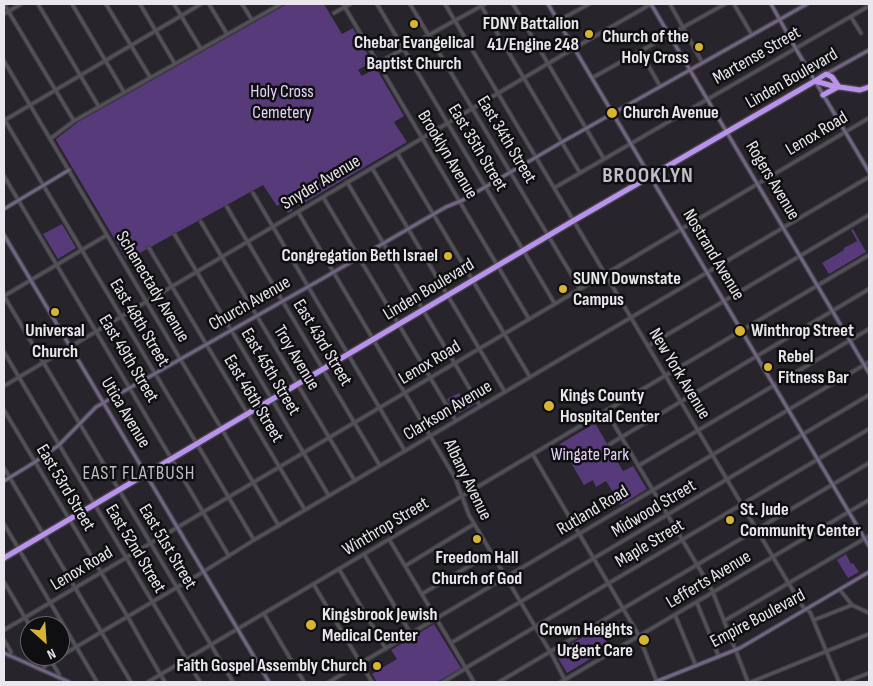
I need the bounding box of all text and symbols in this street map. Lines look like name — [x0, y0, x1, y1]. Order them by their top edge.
place label: FDNY Battalion 41/Engine 248 — [483, 13, 579, 56]
marker: Chebar Evangelical Baptist Church — [408, 18, 420, 30]
street label: Martense Street — [709, 22, 805, 90]
place label: Church of the Holy Cross — [602, 26, 689, 68]
marker: FDNY Battalion 41/Engine 248 — [583, 28, 595, 40]
place label: Chebar Evangelical Baptist Church — [354, 32, 474, 74]
marker: Church of the Holy Cross — [693, 41, 705, 53]
street label: Linden Boulevard — [742, 44, 842, 114]
park label: Holy Cross Cemetery — [250, 81, 314, 124]
street label: East 34th Street — [471, 92, 541, 188]
street label: East 35th Street — [443, 101, 511, 195]
place label: Church Avenue — [623, 102, 719, 124]
marker: Church Avenue — [605, 106, 619, 120]
street label: Brooklyn Avenue — [412, 107, 482, 203]
street label: Lenox Road — [782, 107, 852, 161]
street label: Rogers Avenue — [740, 138, 804, 224]
street label: Snyder Avenue — [277, 151, 365, 215]
district label: BROOKLYN — [601, 163, 695, 189]
street label: Nostrand Avenue — [677, 206, 749, 304]
street label: Schenectady Avenue — [110, 228, 194, 346]
place label: Congregation Beth Israel — [281, 245, 438, 267]
marker: Congregation Beth Israel — [442, 250, 454, 262]
street label: Linden Boulevard — [380, 254, 478, 326]
place label: SUNY Downstate Campus — [573, 268, 681, 310]
street label: Church Avenue — [205, 272, 295, 336]
street label: East 48th Street — [104, 275, 174, 371]
marker: SUNY Downstate Campus — [557, 283, 569, 295]
street label: East 43rd Street — [288, 296, 356, 390]
marker: Universal Church — [49, 306, 61, 318]
street label: East 49th Street — [93, 311, 163, 407]
place label: Universal Church — [25, 320, 85, 362]
place label: Winthrop Street — [751, 320, 854, 342]
street label: Troy Avenue — [268, 322, 324, 394]
marker: Winthrop Street — [733, 324, 747, 338]
street label: East 45th Street — [236, 325, 304, 419]
street label: New York Avenue — [643, 325, 715, 423]
street label: Lenox Road — [395, 336, 465, 390]
place label: Rebel Fitness Bar — [778, 346, 849, 388]
street label: East 46th Street — [218, 351, 288, 447]
marker: Rebel Fitness Bar — [762, 361, 774, 373]
street label: Utica Avenue — [96, 374, 154, 452]
street label: Clarkson Avenue — [400, 376, 496, 446]
place label: Kings County Hospital Center — [560, 385, 660, 428]
marker: Kings County Hospital Center — [542, 399, 556, 413]
street label: Albany Avenue — [438, 436, 496, 524]
street label: East 53rd Street — [31, 441, 99, 535]
park label: Wingate Park — [551, 444, 629, 466]
district label: EAST FLATBUSH — [81, 463, 197, 485]
street label: Midwood Street — [608, 475, 700, 543]
street label: Rutland Road — [553, 481, 633, 541]
street label: Winthrop Street — [339, 493, 433, 561]
place label: St. Jude Community Center — [740, 499, 861, 542]
street label: East 52nd Street — [100, 501, 170, 597]
street label: East 51st Street — [133, 501, 201, 593]
marker: St. Jude Community Center — [724, 514, 736, 526]
street label: Maple Street — [612, 515, 688, 573]
marker: Freedom Hall Church of God — [471, 533, 483, 545]
street label: Lenox Road — [47, 542, 117, 596]
street label: Lefferts Avenue — [663, 546, 755, 614]
place label: Freedom Hall Church of God — [432, 547, 522, 590]
street label: Empire Boulevard — [707, 585, 809, 653]
place label: Kingsbrook Jewish Medical Center — [322, 604, 437, 646]
north arrow — [20, 616, 70, 666]
marker: Kingsbrook Jewish Medical Center — [304, 618, 318, 632]
place label: Crown Heights Urgent Care — [540, 619, 633, 662]
marker: Crown Heights Urgent Care — [637, 633, 651, 647]
text: N — [44, 645, 58, 663]
place label: Faith Gospel Assembly Church — [176, 655, 367, 677]
marker: Faith Gospel Assembly Church — [371, 660, 383, 672]

